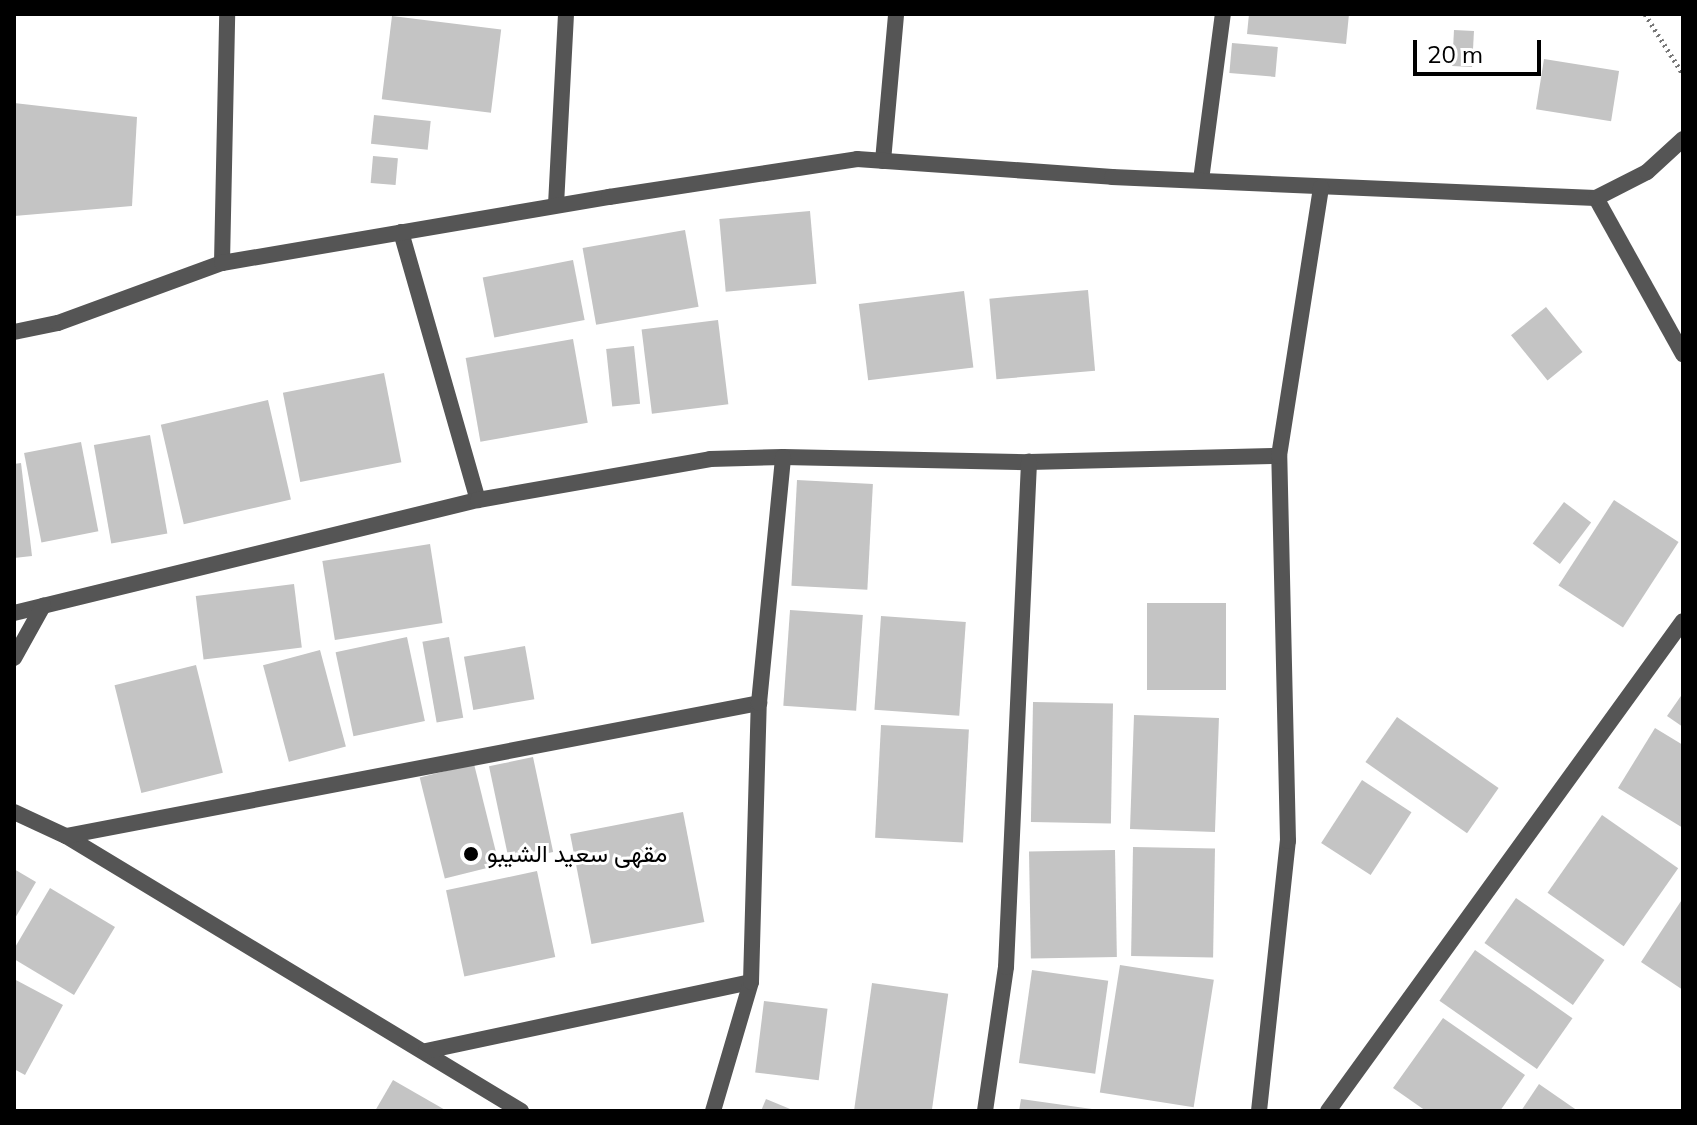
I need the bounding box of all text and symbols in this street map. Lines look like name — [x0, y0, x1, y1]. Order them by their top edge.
scale bar — [1417, 24, 1545, 74]
text: 20 m — [1427, 39, 1483, 69]
place label: مقهى سعيد الشيبو — [487, 840, 667, 868]
marker: مقهى سعيد الشيبو — [462, 845, 480, 863]

